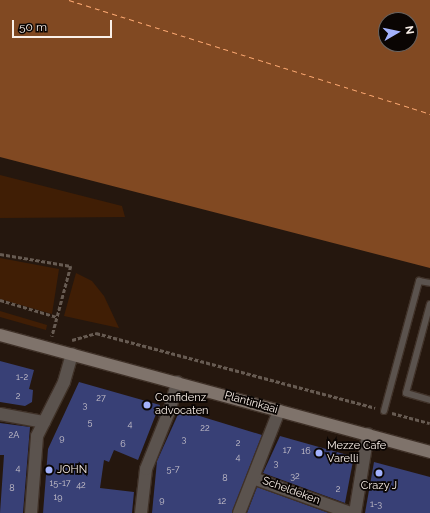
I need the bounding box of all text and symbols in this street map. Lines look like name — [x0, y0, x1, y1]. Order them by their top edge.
scale bar — [14, 12, 114, 38]
north arrow — [378, 12, 418, 52]
text: 50 m — [19, 20, 47, 34]
text: N — [402, 25, 416, 35]
house number: 1-2 — [16, 372, 28, 382]
street label: Plantinkaai — [223, 389, 279, 417]
house number: 2 — [16, 391, 20, 401]
place label: Confidenz advocaten — [155, 392, 208, 418]
house number: 27 — [96, 393, 106, 403]
house number: 3 — [83, 400, 87, 410]
marker: Confidenz advocaten — [142, 400, 152, 410]
house number: 5 — [88, 417, 92, 427]
house number: 4 — [128, 419, 132, 429]
house number: 22 — [200, 423, 210, 433]
house number: 2A — [9, 430, 19, 440]
house number: 9 — [59, 433, 65, 443]
house number: 3 — [182, 434, 186, 444]
house number: 2 — [236, 438, 240, 448]
house number: 6 — [120, 439, 126, 449]
place label: Mezze Cafe Varelli — [327, 440, 386, 466]
house number: 17 — [283, 445, 291, 455]
house number: 16 — [301, 446, 311, 456]
marker: Mezze Cafe Varelli — [314, 448, 324, 458]
house number: 4 — [236, 452, 240, 462]
house number: 3 — [274, 458, 278, 468]
house number: 4 — [16, 463, 20, 473]
place label: JOHN — [57, 463, 87, 477]
house number: 5-7 — [166, 464, 180, 474]
marker: JOHN — [44, 465, 54, 475]
marker: Crazy J — [374, 468, 384, 478]
house number: 32 — [290, 471, 300, 481]
house number: 8 — [222, 473, 228, 483]
street label: Scheldeken — [260, 474, 322, 508]
house number: 15-17 — [49, 478, 71, 488]
place label: Crazy J — [361, 479, 397, 493]
house number: 42 — [76, 480, 86, 490]
house number: 8 — [9, 483, 15, 493]
house number: 2 — [336, 484, 340, 494]
house number: 19 — [53, 492, 63, 502]
house number: 9 — [159, 495, 165, 505]
house number: 12 — [218, 496, 226, 506]
house number: 1-3 — [370, 499, 382, 509]

